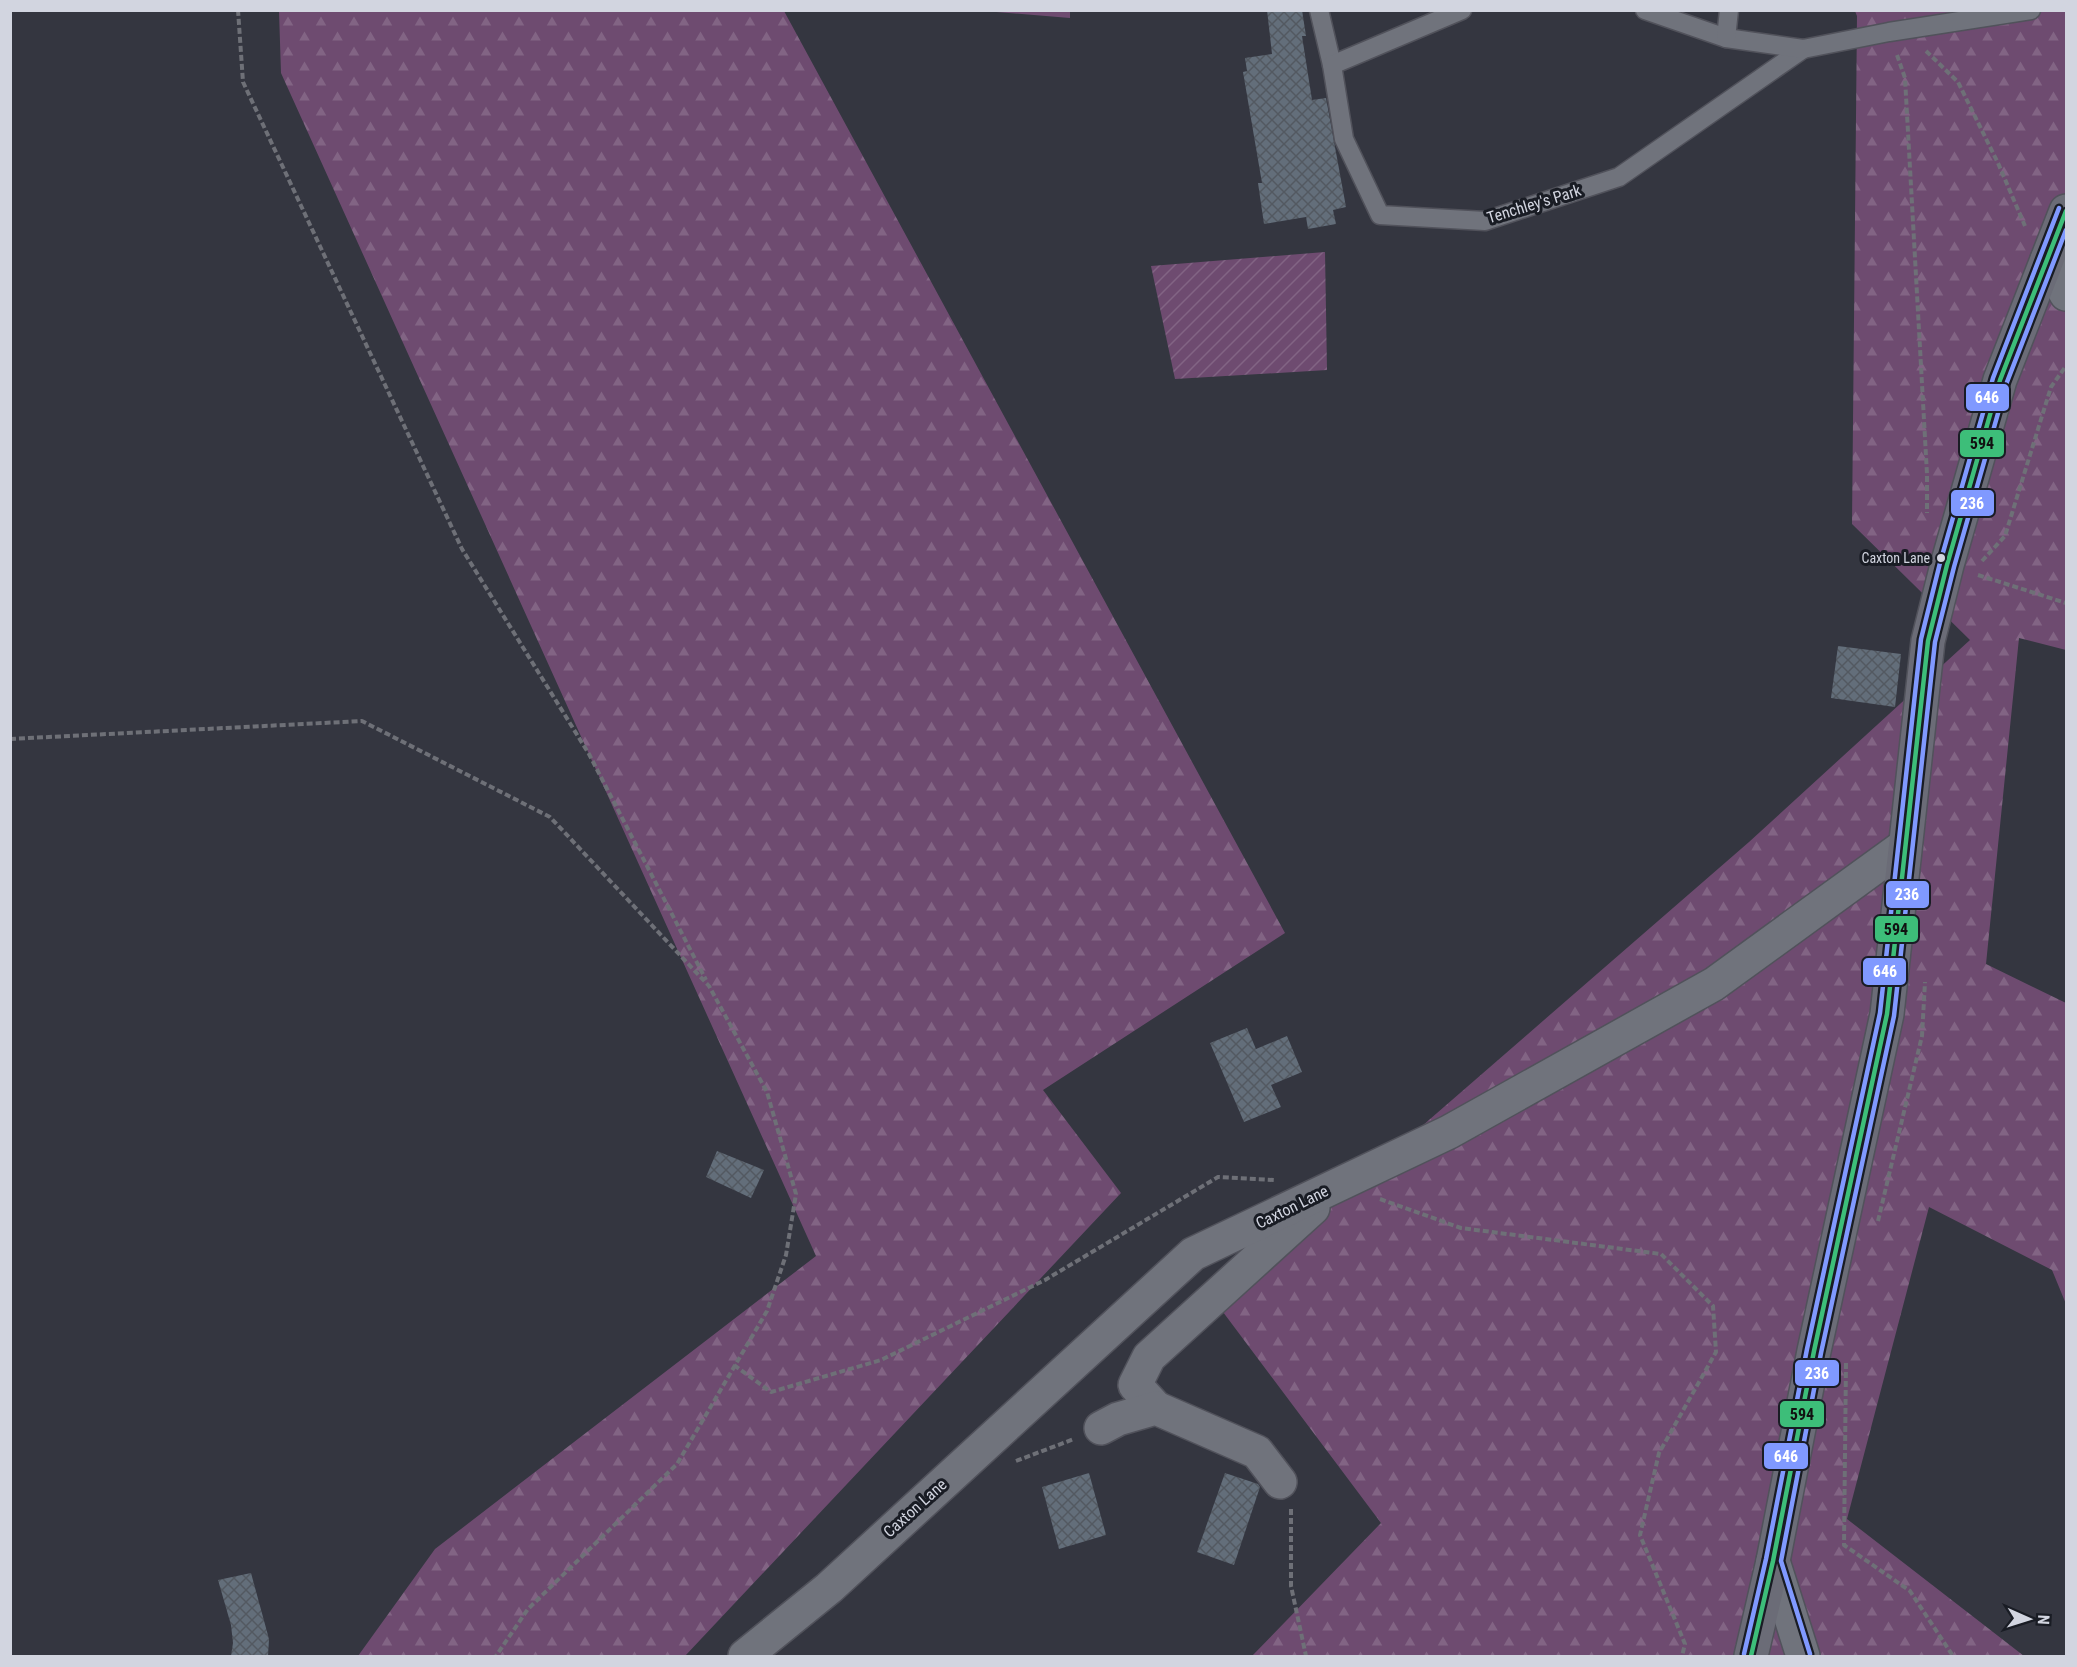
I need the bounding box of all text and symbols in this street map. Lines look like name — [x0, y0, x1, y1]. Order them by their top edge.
street label: Tenchley's Park — [1485, 180, 1584, 227]
line badge: 646 — [1965, 383, 2010, 412]
text: 646 — [1975, 388, 1999, 407]
line badge: 594 — [1959, 429, 2005, 458]
text: 594 — [1970, 434, 1994, 453]
line badge: 236 — [1950, 489, 1995, 517]
text: 236 — [1960, 494, 1984, 513]
place label: Caxton Lane — [1861, 550, 1930, 566]
marker: Caxton Lane — [1935, 552, 1947, 564]
line badge: 236 — [1885, 880, 1930, 909]
text: 236 — [1895, 885, 1919, 904]
line badge: 594 — [1874, 915, 1919, 943]
text: 594 — [1884, 920, 1908, 939]
line badge: 646 — [1862, 957, 1907, 986]
text: 646 — [1873, 962, 1897, 981]
street label: Caxton Lane — [1253, 1181, 1331, 1233]
line badge: 236 — [1794, 1359, 1840, 1387]
text: 236 — [1805, 1364, 1829, 1383]
line badge: 594 — [1779, 1400, 1825, 1428]
text: 594 — [1790, 1405, 1814, 1424]
line badge: 646 — [1763, 1442, 1809, 1470]
text: 646 — [1774, 1447, 1798, 1466]
street label: Caxton Lane — [880, 1475, 950, 1541]
north arrow — [1999, 1589, 2059, 1649]
text: N — [2034, 1614, 2053, 1625]

